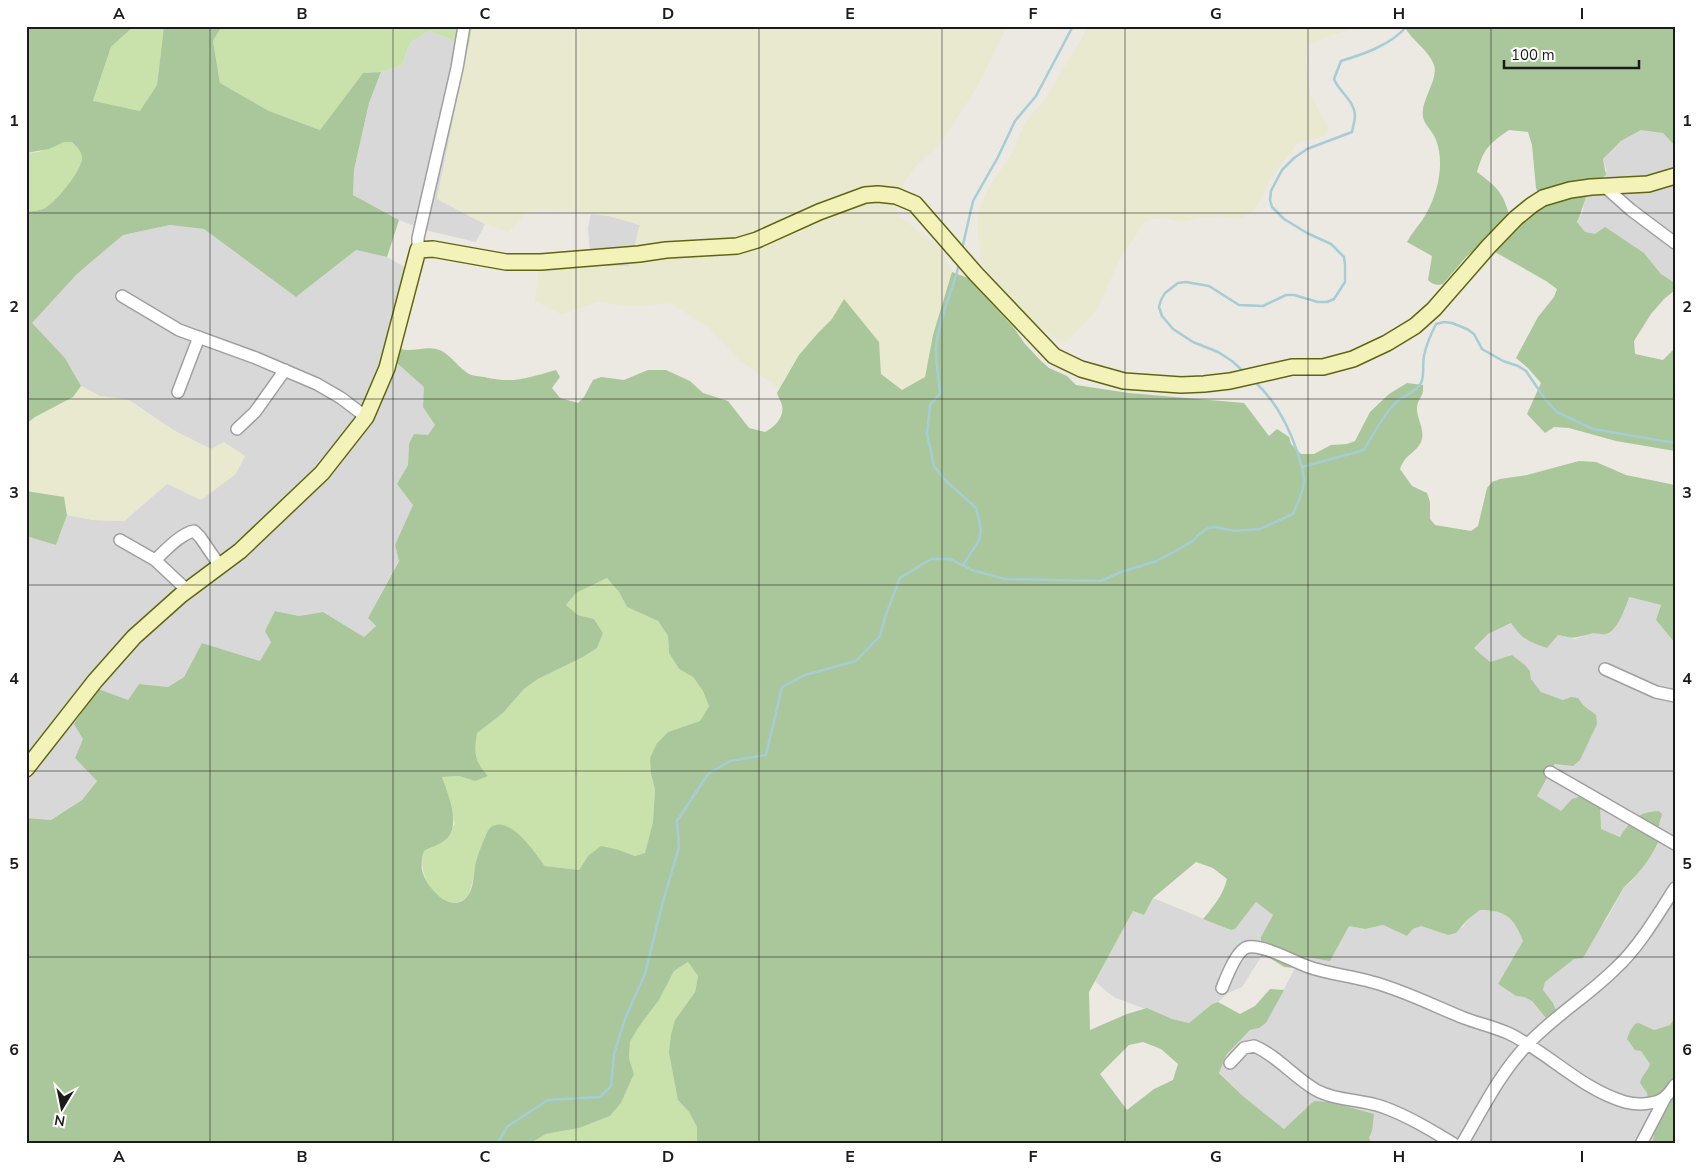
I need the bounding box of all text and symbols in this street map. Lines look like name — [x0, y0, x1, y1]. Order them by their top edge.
text: A — [113, 3, 125, 25]
text: B — [296, 3, 308, 25]
text: C — [480, 3, 491, 25]
text: D — [662, 3, 674, 25]
text: E — [845, 3, 855, 25]
text: F — [1029, 3, 1038, 25]
text: G — [1210, 3, 1222, 25]
text: H — [1393, 3, 1405, 25]
text: I — [1580, 3, 1584, 25]
scale bar — [1504, 38, 1638, 70]
text: 100 m — [1511, 45, 1555, 65]
text: 1 — [9, 110, 19, 132]
text: 1 — [1682, 110, 1692, 132]
text: 2 — [9, 296, 19, 318]
text: 2 — [1682, 296, 1692, 318]
text: 3 — [9, 482, 19, 504]
text: 3 — [1682, 482, 1692, 504]
text: 4 — [9, 668, 19, 690]
text: 4 — [1682, 668, 1692, 690]
text: 5 — [9, 853, 19, 875]
text: 5 — [1682, 853, 1692, 875]
text: 6 — [9, 1039, 19, 1061]
text: 6 — [1682, 1039, 1692, 1061]
north arrow — [38, 1082, 88, 1132]
text: N — [53, 1110, 67, 1131]
text: A — [113, 1146, 125, 1168]
text: B — [296, 1146, 308, 1168]
text: C — [480, 1146, 491, 1168]
text: D — [662, 1146, 674, 1168]
text: E — [845, 1146, 855, 1168]
text: F — [1029, 1146, 1038, 1168]
text: G — [1210, 1146, 1222, 1168]
text: H — [1393, 1146, 1405, 1168]
text: I — [1580, 1146, 1584, 1168]

